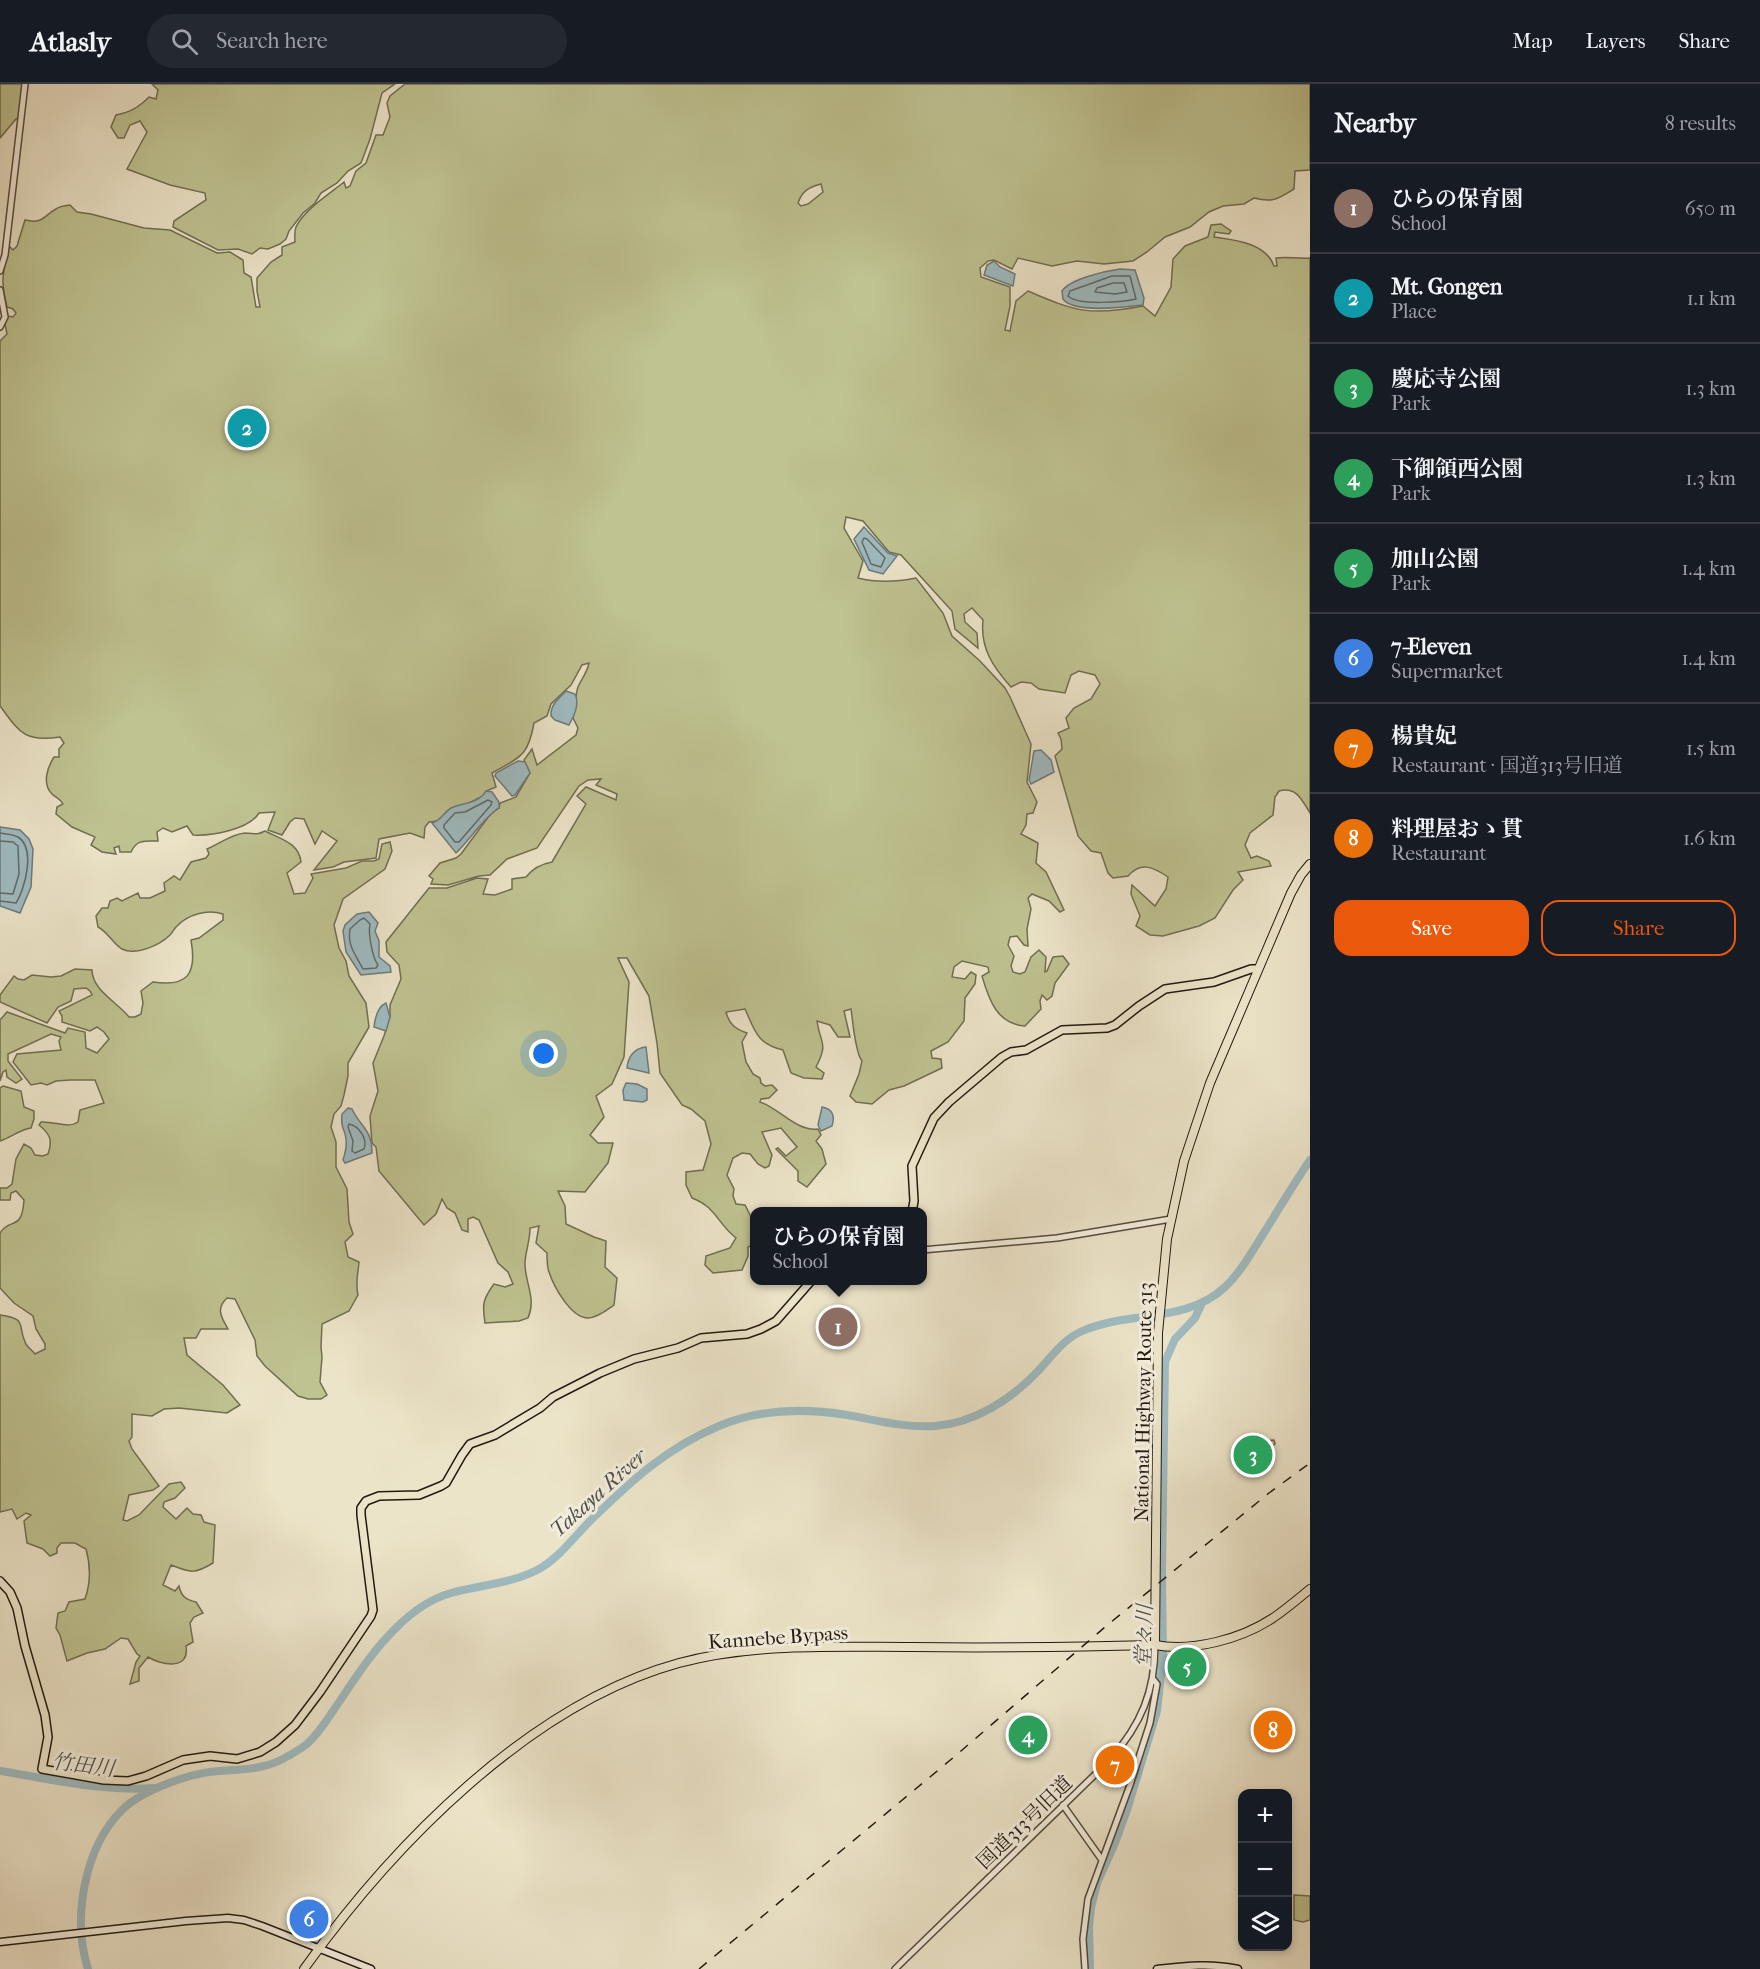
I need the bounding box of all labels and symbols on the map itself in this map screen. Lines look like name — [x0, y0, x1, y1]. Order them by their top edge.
pin: 2 — [228, 406, 266, 450]
your location — [529, 1039, 558, 1068]
street label: National Highway Route 313 — [1130, 1282, 1157, 1522]
pin: 1 — [818, 1304, 858, 1350]
pin: 3 — [1234, 1432, 1272, 1478]
water label: Takaya River — [545, 1443, 652, 1542]
water label: 堂々川 — [1131, 1602, 1157, 1668]
street label: Kannebe Bypass — [707, 1621, 849, 1654]
pin: 5 — [1168, 1644, 1206, 1690]
pin: 8 — [1254, 1708, 1292, 1752]
pin: 4 — [1008, 1712, 1048, 1758]
pin: 7 — [1096, 1742, 1134, 1788]
water label: 竹田川 — [50, 1749, 118, 1781]
street label: 国道313号旧道 — [972, 1771, 1077, 1874]
pin: 6 — [290, 1896, 328, 1942]

